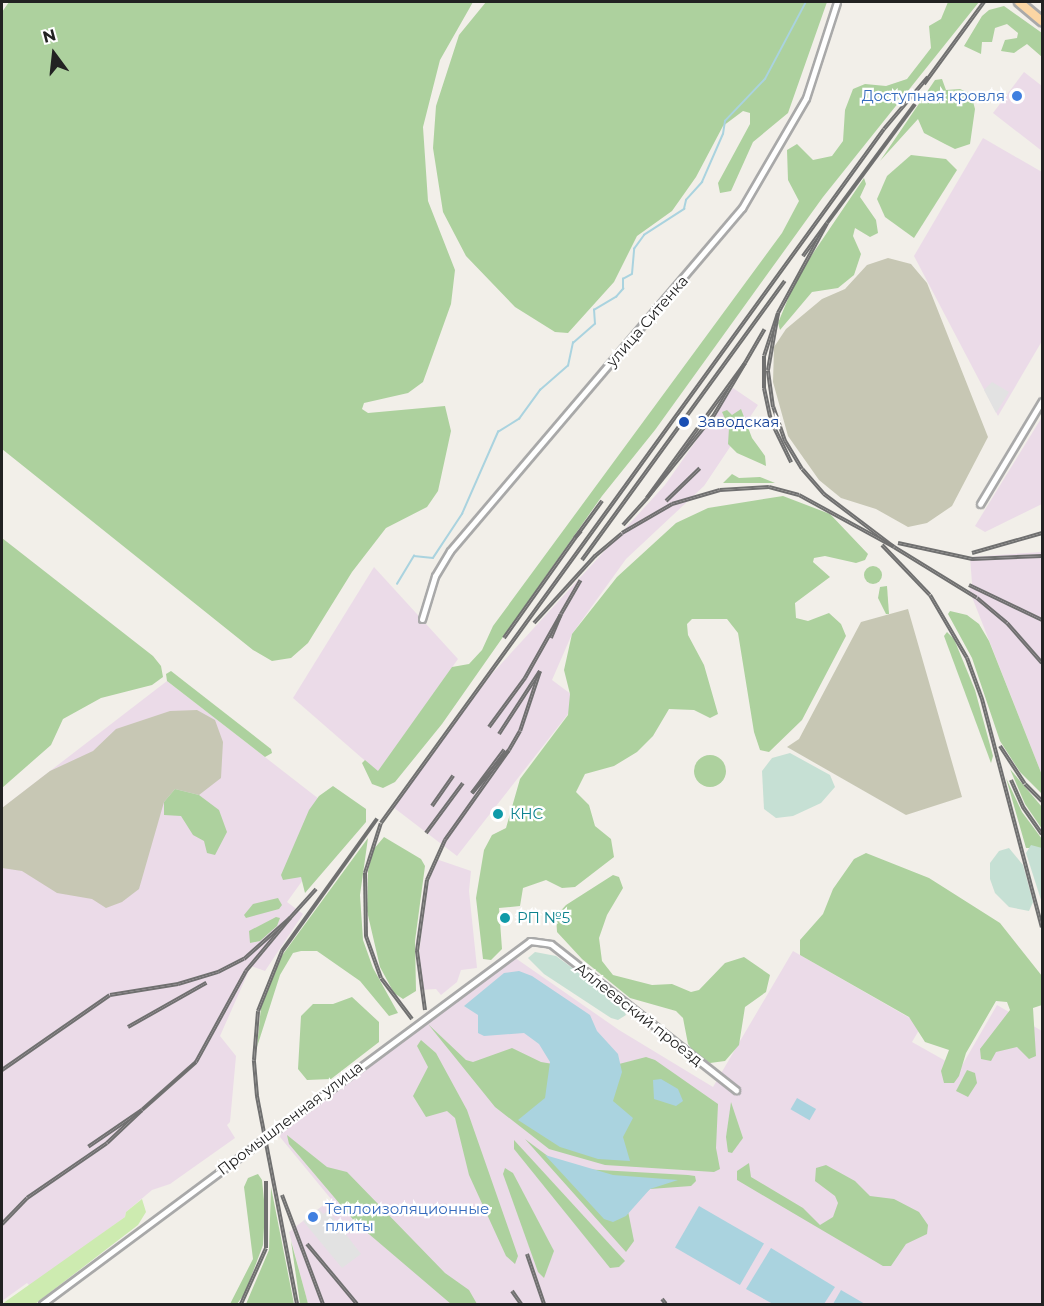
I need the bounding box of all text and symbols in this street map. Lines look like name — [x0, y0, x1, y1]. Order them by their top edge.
north arrow — [24, 24, 84, 84]
text: N — [41, 25, 58, 47]
place label: Доступная кровля — [862, 87, 1005, 105]
marker: Доступная кровля — [1010, 89, 1024, 103]
street label: улица Ситенка — [602, 272, 692, 370]
marker: Заводская — [675, 413, 693, 431]
place label: Заводская — [698, 413, 779, 431]
place label: КНС — [510, 805, 543, 823]
marker: КНС — [491, 807, 505, 821]
place label: РП №5 — [517, 909, 570, 927]
marker: РП №5 — [498, 911, 512, 925]
street label: Аллеевский проезд — [572, 959, 706, 1069]
street label: Промышленная улица — [214, 1057, 366, 1179]
place label: Теплоизоляционные плиты — [325, 1199, 489, 1234]
marker: Теплоизоляционные плиты — [306, 1210, 320, 1224]

